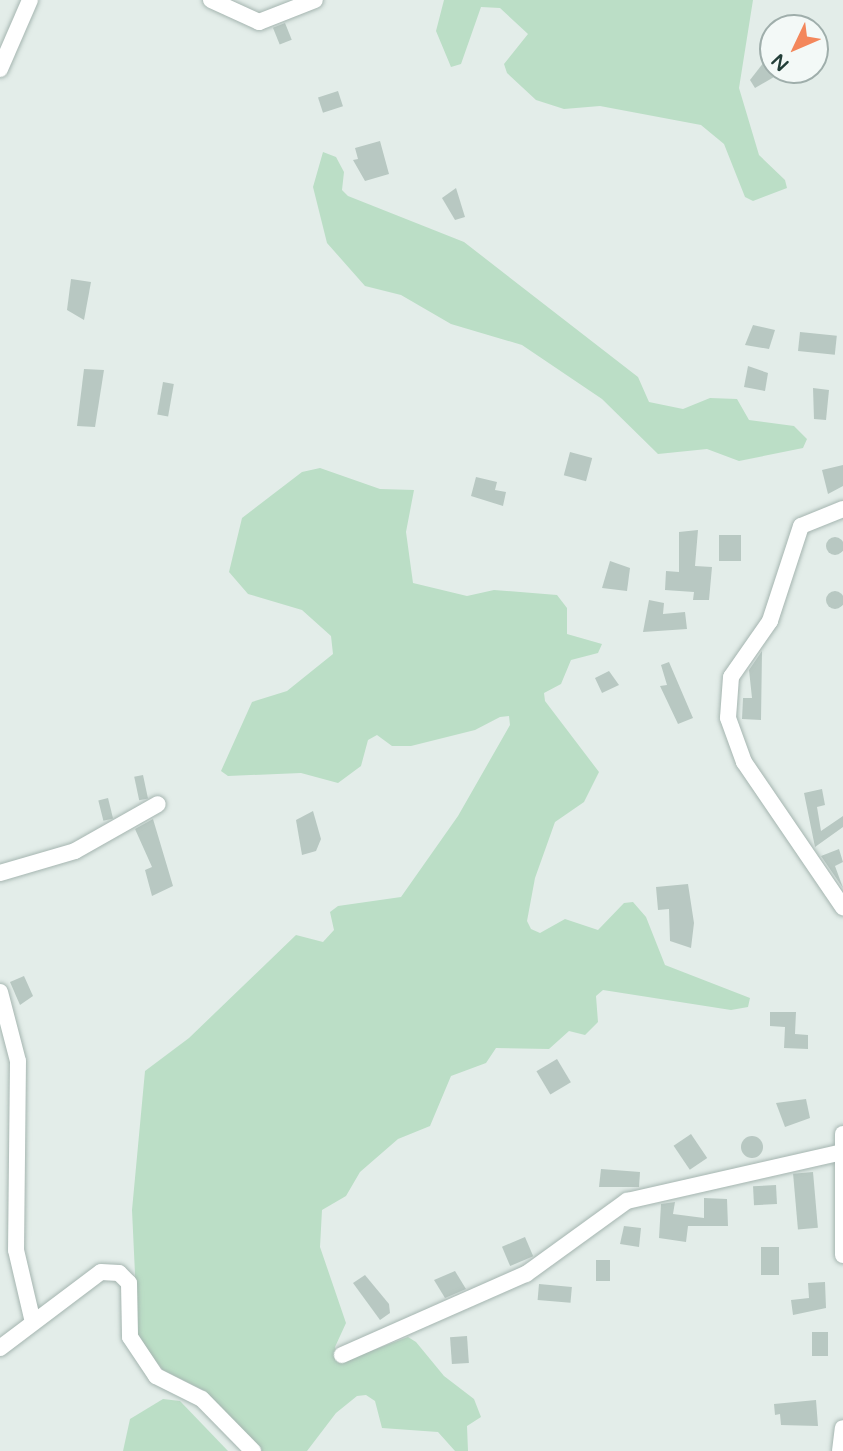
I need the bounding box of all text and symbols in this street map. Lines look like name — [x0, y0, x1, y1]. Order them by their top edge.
north arrow — [759, 14, 829, 84]
text: N — [767, 49, 794, 75]

